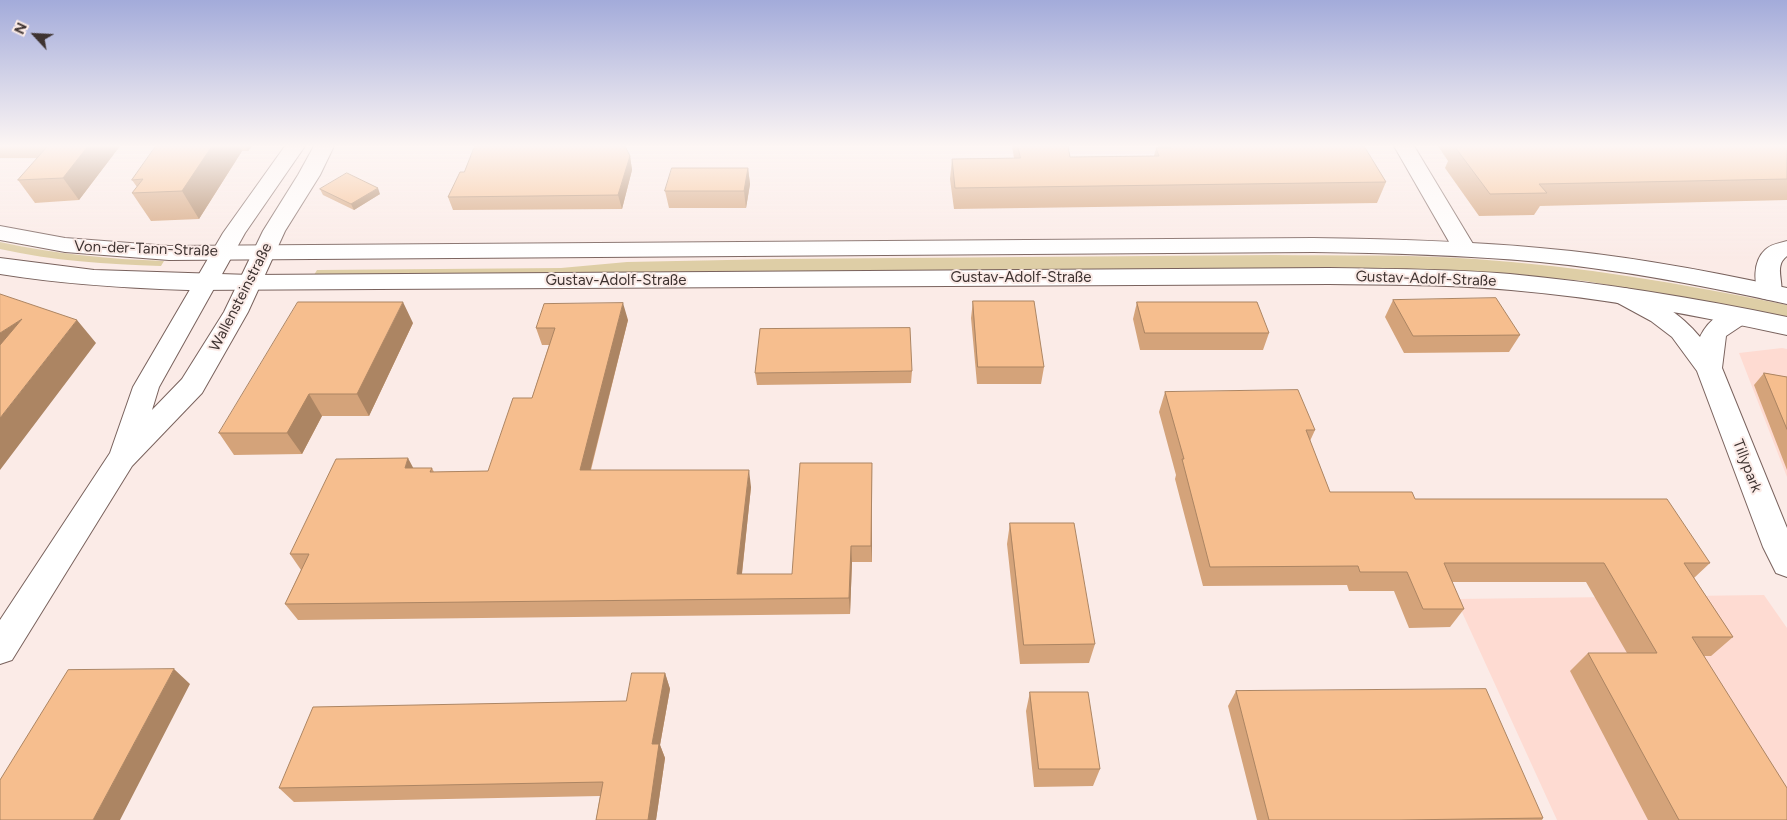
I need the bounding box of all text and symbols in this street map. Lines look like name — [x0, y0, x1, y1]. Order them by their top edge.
north arrow — [10, 10, 60, 60]
text: N — [11, 20, 31, 37]
street label: Von-der-Tann-Straße — [74, 237, 218, 261]
street label: Wallensteinstraße — [206, 240, 276, 354]
street label: Gustav-Adolf-Straße — [1355, 268, 1497, 290]
street label: Gustav-Adolf-Straße — [951, 269, 1091, 287]
street label: Gustav-Adolf-Straße — [546, 272, 686, 290]
street label: Tillypark — [1729, 437, 1765, 495]

